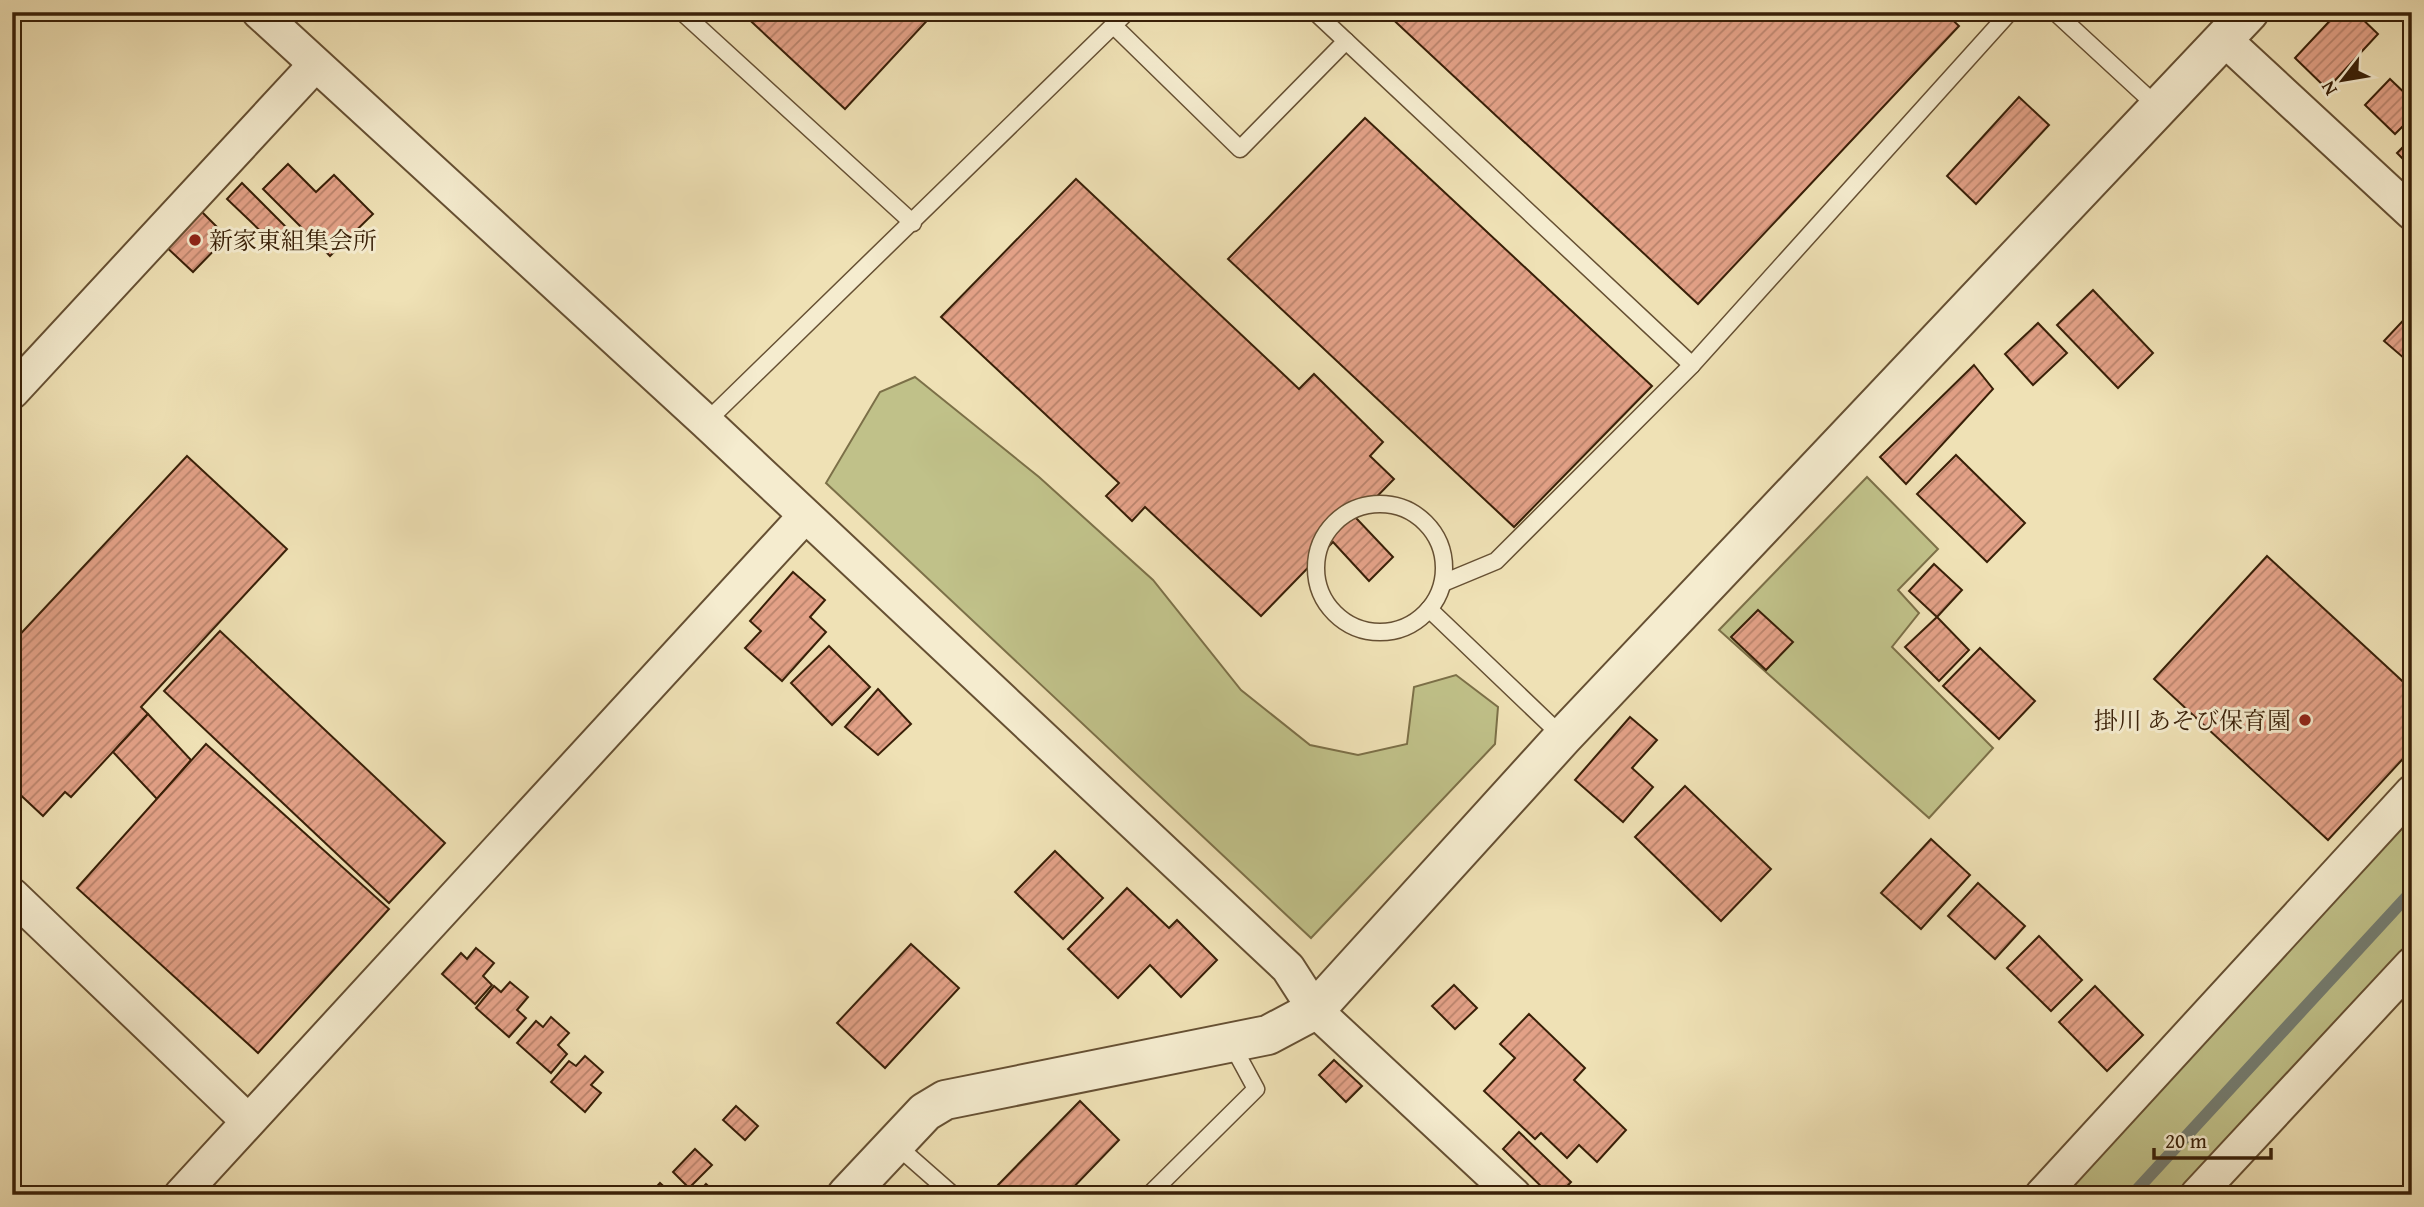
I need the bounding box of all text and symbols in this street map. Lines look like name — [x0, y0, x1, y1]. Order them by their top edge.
north arrow — [2308, 46, 2378, 116]
text: N — [2313, 76, 2344, 101]
place label: 新家東組集会所 — [209, 223, 377, 258]
marker: 新家東組集会所 — [187, 232, 203, 248]
place label: 掛川 あそび保育園 — [2094, 703, 2291, 738]
marker: 掛川 あそび保育園 — [2297, 712, 2313, 728]
scale bar — [2154, 1116, 2272, 1160]
text: 20 m — [2165, 1125, 2207, 1156]

